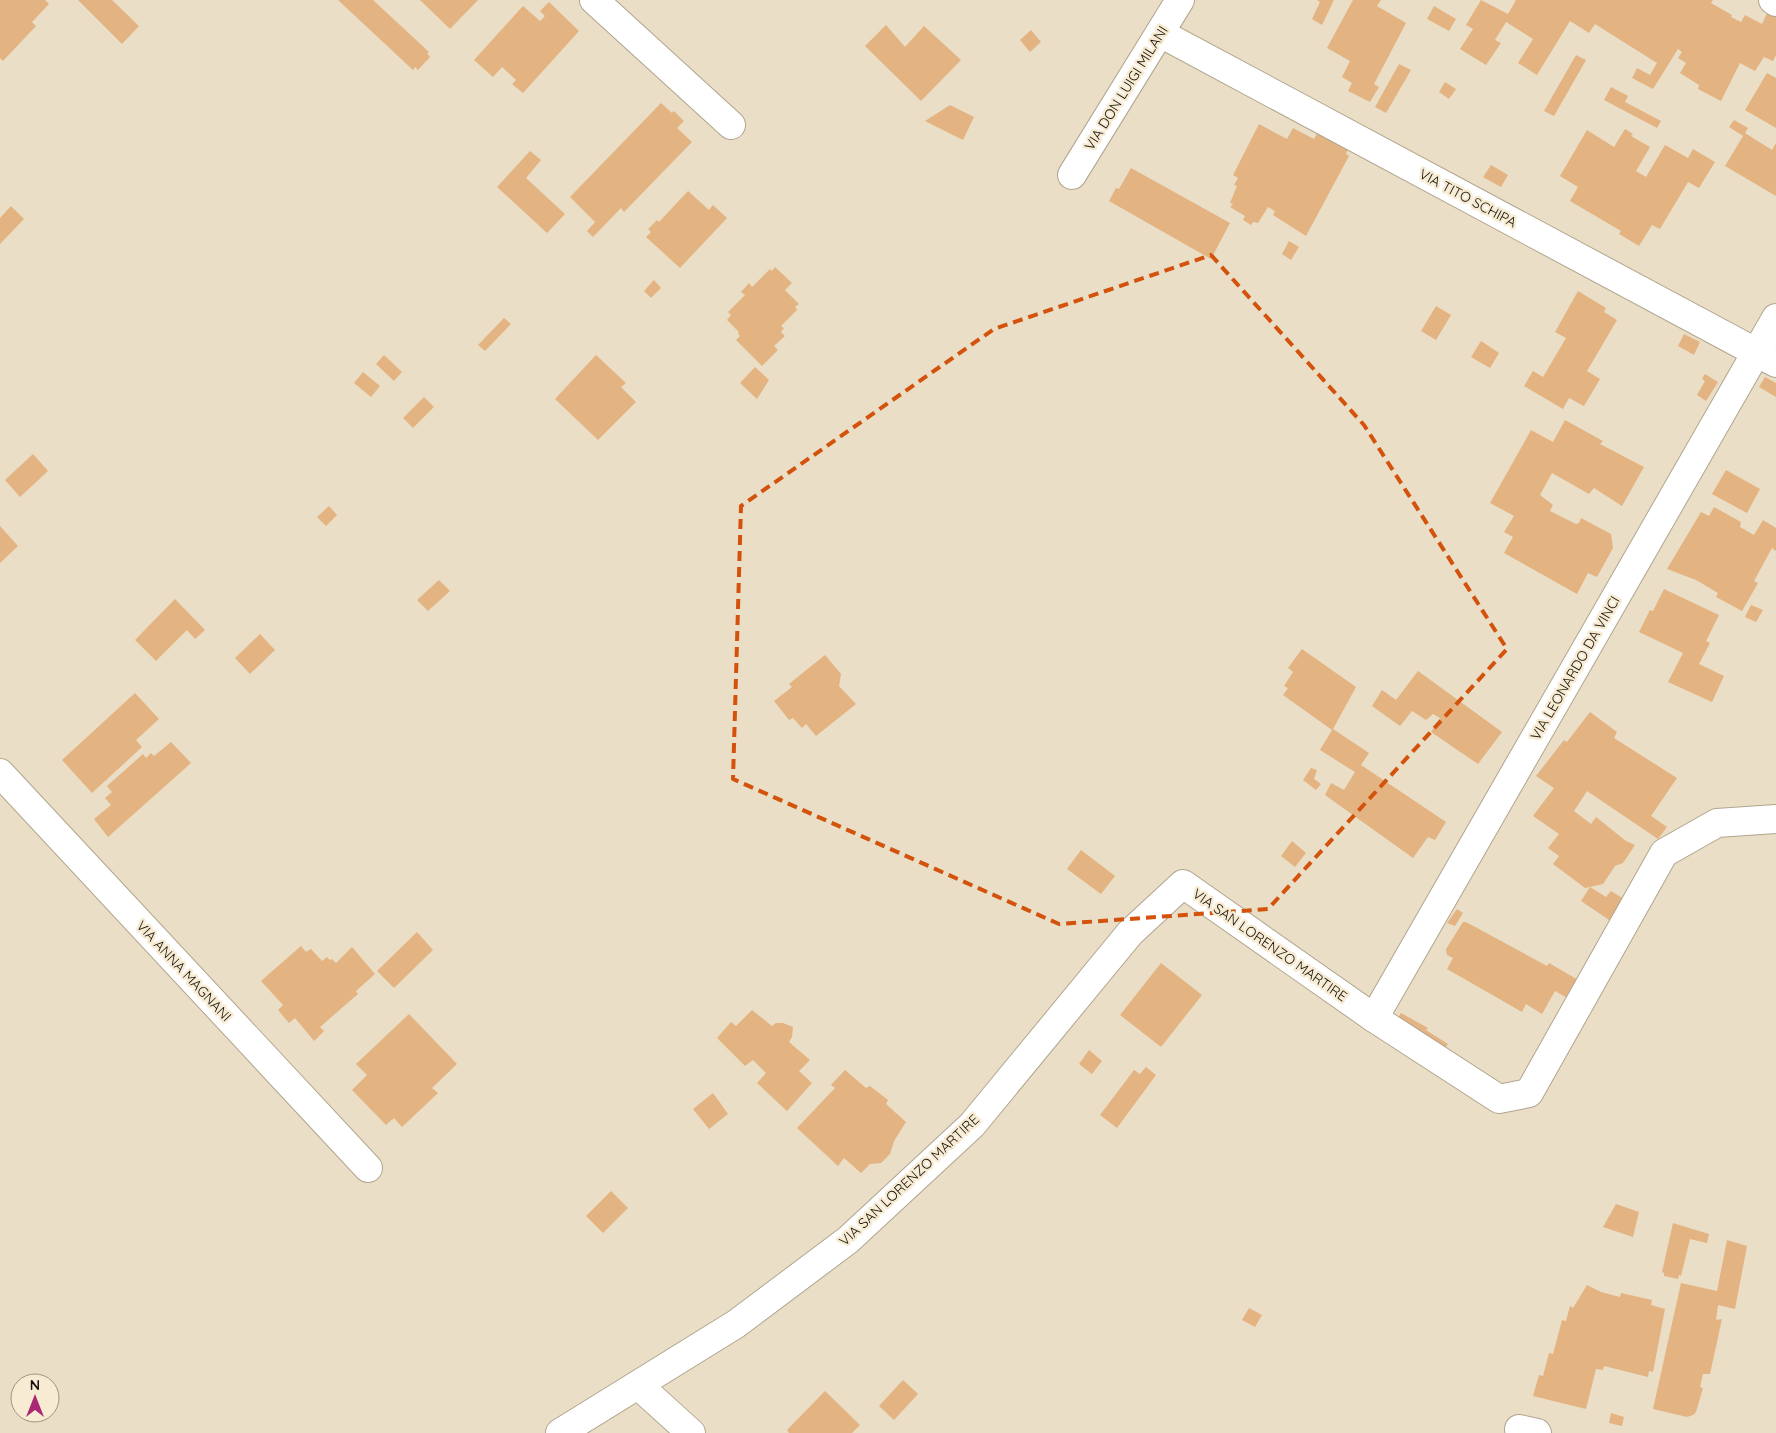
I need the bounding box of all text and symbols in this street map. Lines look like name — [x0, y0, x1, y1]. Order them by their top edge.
street label: VIA DON LUIGI MILANI — [1080, 22, 1172, 154]
street label: VIA TITO SCHIPA — [1416, 165, 1520, 231]
street label: VIA LEONARDO DA VINCI — [1526, 593, 1624, 743]
street label: VIA SAN LORENZO MARTIRE — [1189, 885, 1351, 1005]
street label: VIA ANNA MAGNANI — [133, 917, 235, 1025]
street label: VIA SAN LORENZO MARTIRE — [835, 1110, 983, 1250]
north arrow — [10, 1373, 60, 1423]
text: N — [30, 1376, 40, 1394]

